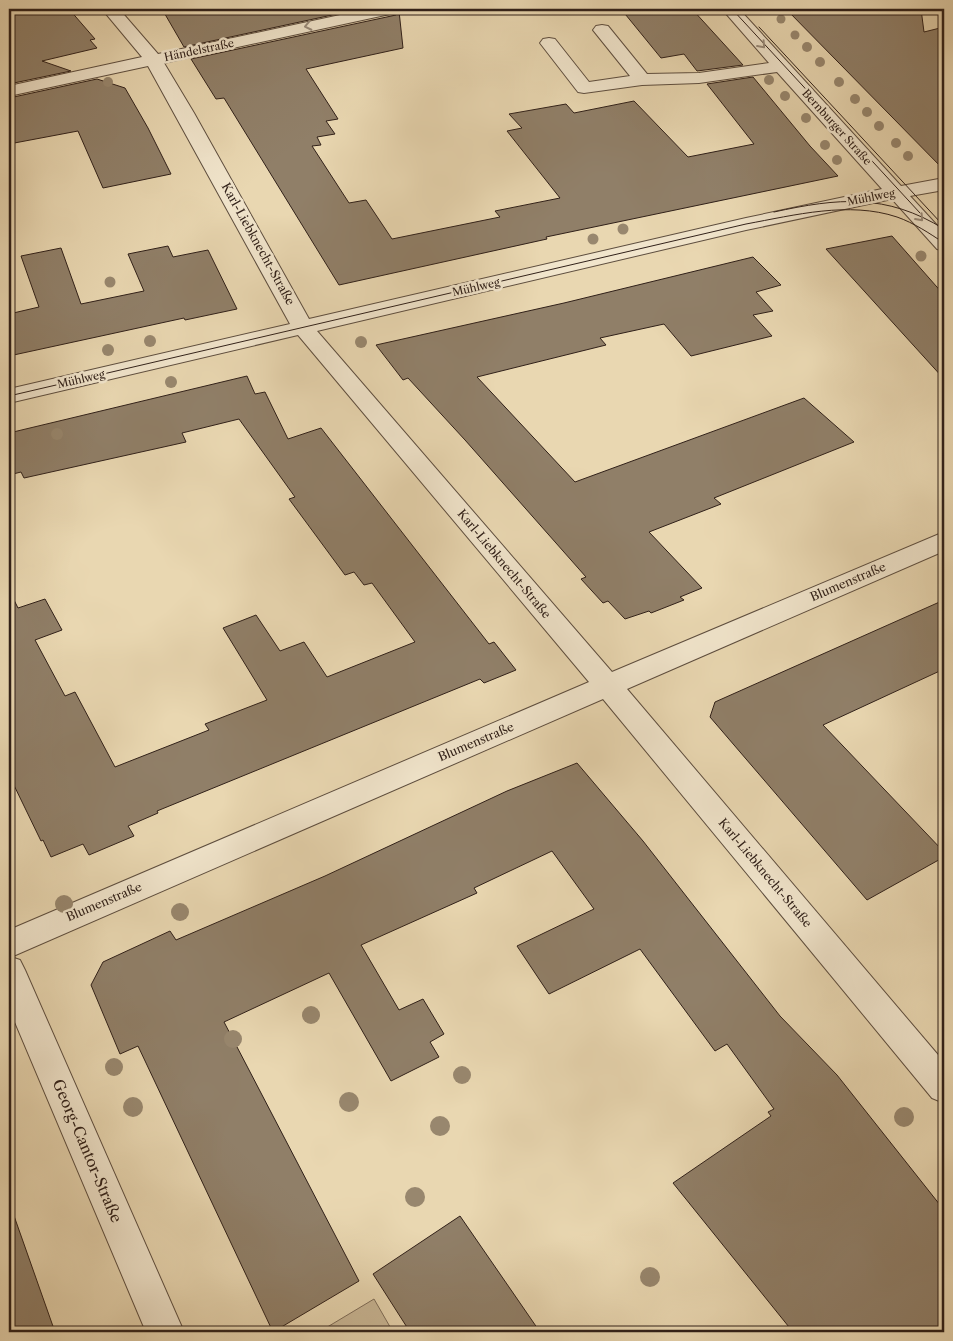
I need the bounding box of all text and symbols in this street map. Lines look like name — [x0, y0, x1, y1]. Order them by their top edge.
one-way arrow — [304, 20, 313, 31]
street label: Händelstraße — [163, 36, 235, 64]
one-way arrow — [757, 39, 766, 48]
street label: Bernburger Straße — [799, 86, 875, 168]
street label: Karl-Liebknecht-Straße — [219, 180, 299, 308]
street label: Mühlweg — [846, 185, 896, 208]
one-way arrow — [914, 213, 923, 222]
street label: Mühlweg — [451, 275, 501, 299]
street label: Mühlweg — [56, 367, 106, 391]
street label: Karl-Liebknecht-Straße — [454, 506, 555, 621]
street label: Blumenstraße — [808, 559, 888, 604]
street label: Blumenstraße — [436, 719, 516, 764]
street label: Karl-Liebknecht-Straße — [715, 815, 816, 930]
street label: Blumenstraße — [64, 879, 144, 924]
street label: Georg-Cantor-Straße — [49, 1076, 126, 1225]

